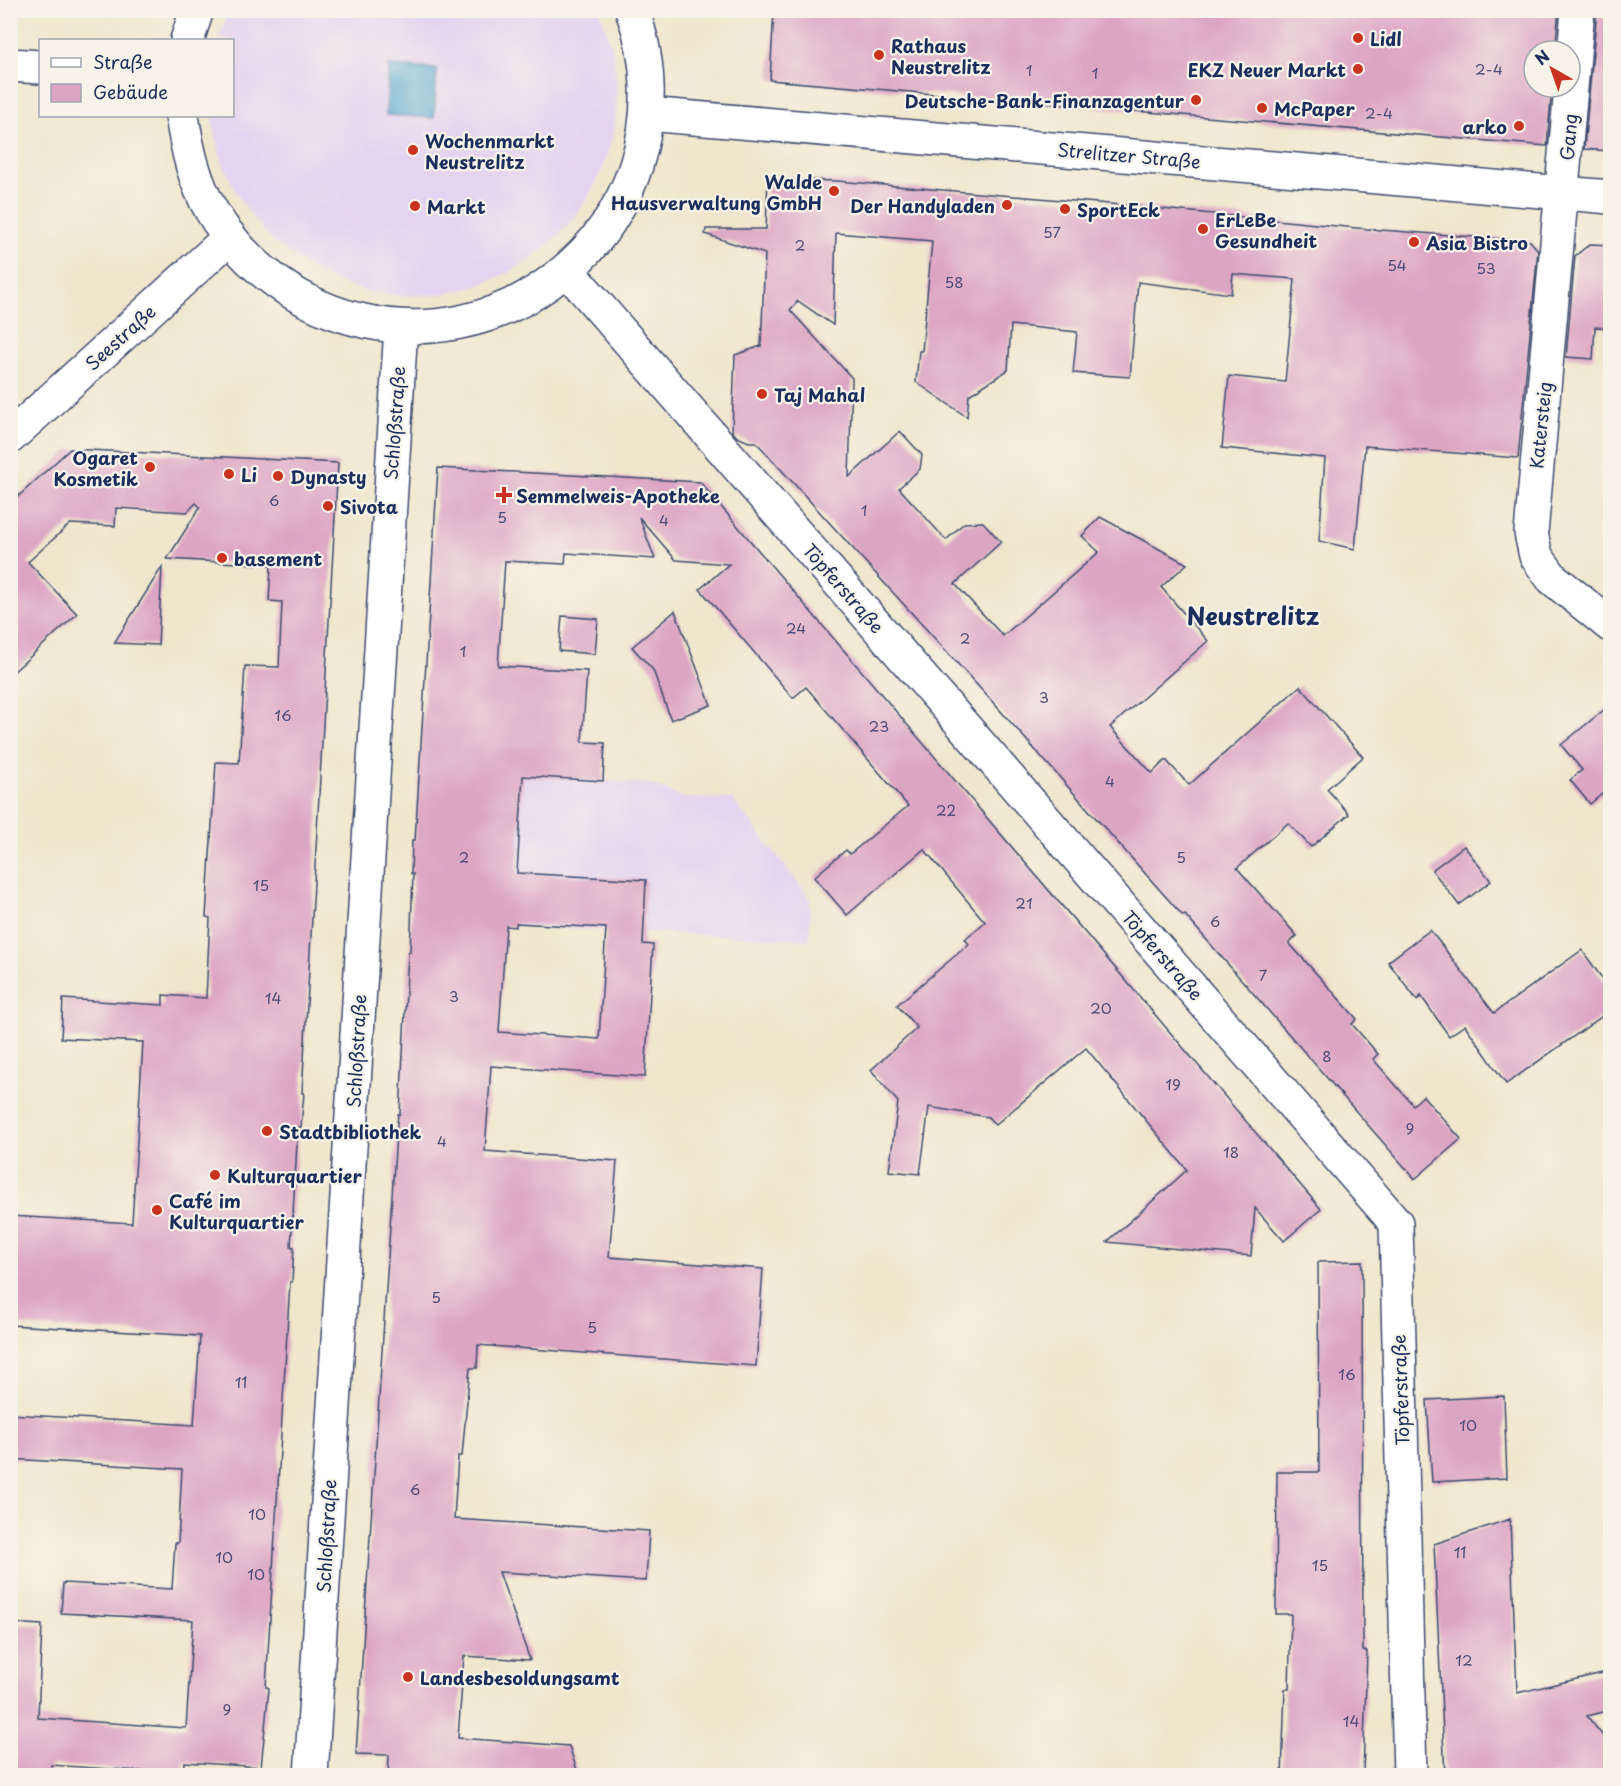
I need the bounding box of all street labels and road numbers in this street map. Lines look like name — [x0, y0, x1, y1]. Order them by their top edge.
street label: Gang — [1553, 112, 1583, 162]
street label: Strelitzer Straße — [1056, 135, 1202, 175]
street label: Seestraße — [79, 298, 161, 376]
street label: Schloßstraße — [377, 365, 411, 481]
street label: Katersteig — [1522, 380, 1558, 470]
street label: Töpferstraße — [797, 537, 891, 639]
street label: Töpferstraße — [1116, 904, 1210, 1006]
street label: Schloßstraße — [340, 994, 372, 1108]
street label: Töpferstraße — [1385, 1334, 1415, 1446]
street label: Schloßstraße — [310, 1479, 342, 1593]

